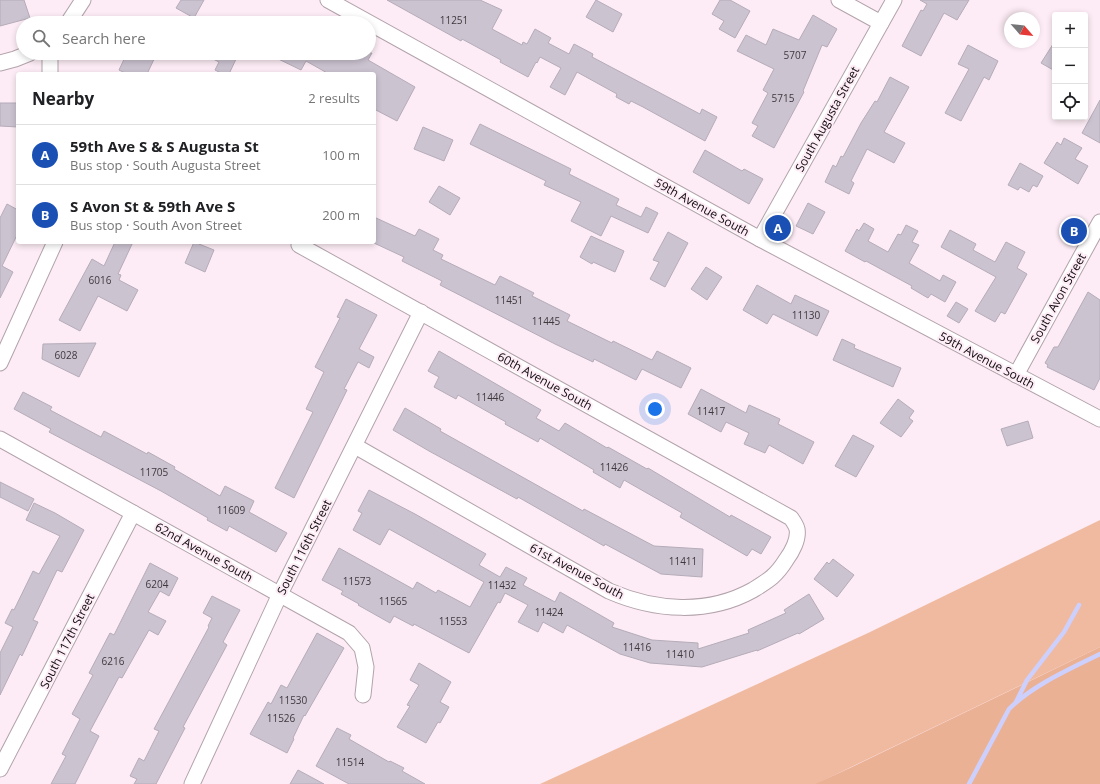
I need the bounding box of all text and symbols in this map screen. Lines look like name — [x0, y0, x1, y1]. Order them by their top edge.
north arrow — [1004, 12, 1040, 48]
map controls — [1052, 12, 1088, 120]
button: + — [1052, 12, 1088, 48]
house number: 11251 — [440, 13, 468, 27]
search box — [16, 16, 376, 60]
icon: search — [30, 27, 52, 49]
text: Search here — [62, 28, 146, 48]
house number: 5707 — [784, 48, 807, 62]
button: − — [1052, 48, 1088, 84]
street label: South Augusta Street — [791, 63, 863, 175]
button: locate — [1052, 84, 1088, 120]
text: Nearby — [32, 87, 94, 110]
text: 2 results — [308, 89, 360, 107]
house number: 5715 — [772, 91, 795, 105]
text: 59th Ave S & S Augusta St — [70, 136, 259, 156]
text: A — [41, 146, 49, 164]
text: 100 m — [322, 146, 360, 164]
text: Bus stop · South Augusta Street — [70, 156, 261, 174]
street label: 59th Avenue South — [651, 174, 753, 240]
text: S Avon St & 59th Ave S — [70, 196, 235, 216]
text: B — [41, 206, 49, 224]
text: 200 m — [322, 206, 360, 224]
pin: A — [765, 213, 791, 243]
text: Bus stop · South Avon Street — [70, 216, 242, 234]
pin: B — [1061, 216, 1087, 246]
street label: South Avon Street — [1026, 250, 1090, 346]
house number: 6016 — [89, 273, 112, 287]
house number: 11451 — [495, 293, 523, 307]
house number: 11130 — [792, 308, 821, 322]
house number: 11445 — [532, 314, 561, 328]
street label: 59th Avenue South — [936, 328, 1038, 392]
house number: 6028 — [55, 348, 78, 362]
street label: 60th Avenue South — [494, 348, 596, 414]
house number: 11446 — [476, 390, 505, 404]
your location — [645, 399, 665, 419]
house number: 11417 — [697, 404, 726, 418]
house number: 11426 — [600, 460, 629, 474]
house number: 11705 — [140, 465, 169, 479]
street label: South 116th Street — [273, 496, 335, 598]
house number: 11609 — [217, 503, 246, 517]
street label: 62nd Avenue South — [152, 518, 256, 586]
street label: 61st Avenue South — [527, 539, 627, 603]
house number: 11411 — [669, 554, 697, 568]
house number: 11573 — [343, 574, 372, 588]
house number: 6204 — [146, 577, 169, 591]
house number: 11432 — [488, 578, 517, 592]
street label: South 117th Street — [36, 590, 98, 692]
house number: 11565 — [379, 594, 408, 608]
house number: 11424 — [535, 605, 564, 619]
house number: 11553 — [439, 614, 468, 628]
house number: 11416 — [623, 640, 652, 654]
house number: 11410 — [666, 647, 695, 661]
house number: 6216 — [102, 654, 125, 668]
house number: 11530 — [279, 693, 308, 707]
house number: 11526 — [267, 711, 296, 725]
house number: 11514 — [336, 755, 365, 769]

